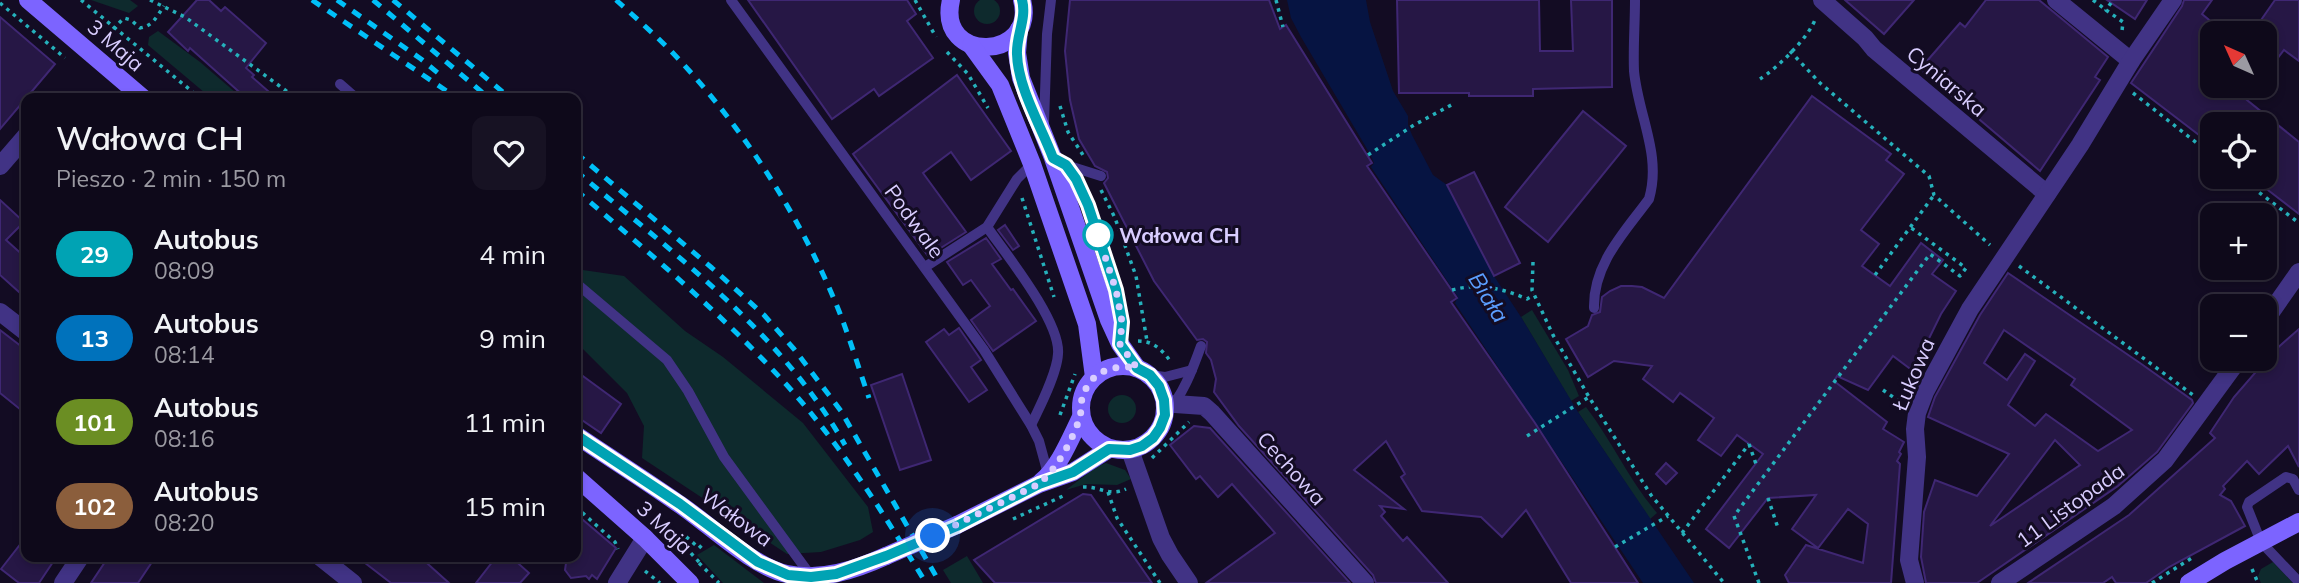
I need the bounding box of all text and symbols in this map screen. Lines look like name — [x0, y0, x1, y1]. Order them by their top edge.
street label: 3 Maja — [82, 13, 150, 77]
north arrow — [2200, 21, 2277, 98]
map controls — [2200, 21, 2277, 371]
street label: Cyniarska — [1902, 40, 1992, 122]
button: locate — [2200, 112, 2277, 189]
button: heart — [472, 116, 546, 190]
text: Wałowa CH — [56, 117, 244, 158]
text: Pieszo · 2 min · 150 m — [56, 164, 286, 193]
street label: Podwale — [880, 179, 950, 263]
button: + — [2200, 203, 2277, 280]
marker: Wałowa CH — [1083, 220, 1113, 250]
place label: Wałowa CH — [1119, 222, 1240, 248]
text: Autobus — [154, 223, 259, 256]
text: 4 min — [479, 238, 546, 271]
text: 29 — [80, 239, 109, 269]
text: 08:09 — [154, 256, 214, 285]
water label: Biała — [1462, 266, 1516, 328]
button: − — [2200, 294, 2277, 371]
text: Autobus — [154, 307, 259, 340]
text: 9 min — [479, 322, 546, 355]
text: 13 — [80, 323, 109, 353]
street label: Łukowa — [1886, 334, 1940, 415]
text: 08:14 — [154, 340, 214, 369]
text: Autobus — [154, 391, 259, 424]
text: 11 min — [464, 406, 546, 439]
text: 101 — [73, 407, 116, 437]
text: 08:16 — [154, 424, 214, 453]
street label: Cechowa — [1252, 426, 1332, 510]
street label: 11 Listopada — [2011, 457, 2129, 553]
text: Autobus — [154, 475, 259, 508]
street label: Wałowa — [696, 482, 778, 552]
text: 15 min — [464, 490, 546, 523]
text: 102 — [73, 491, 116, 521]
street label: 3 Maja — [632, 495, 698, 559]
text: 08:20 — [154, 508, 214, 537]
your location — [915, 518, 950, 553]

